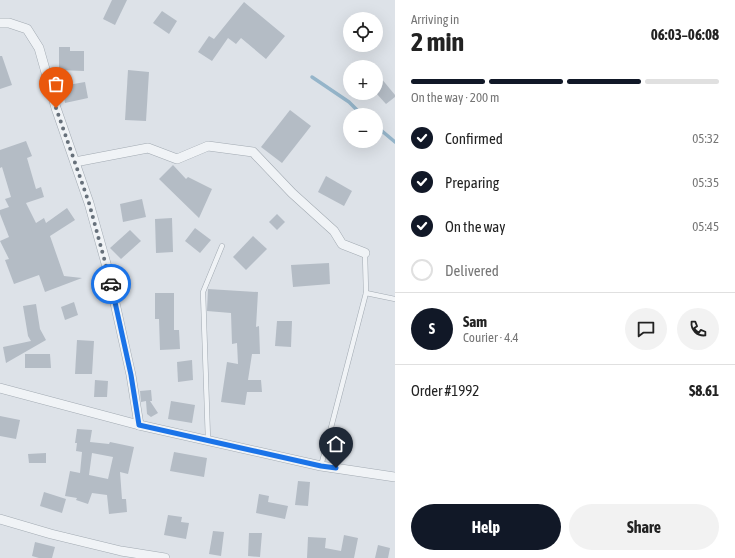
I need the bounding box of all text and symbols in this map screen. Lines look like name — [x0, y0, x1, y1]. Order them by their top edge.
map controls — [343, 12, 383, 148]
button: locate — [343, 12, 383, 52]
text: Arriving in — [411, 12, 459, 27]
text: 06:03–06:08 — [651, 26, 719, 43]
text: 2 min — [411, 27, 464, 57]
button: + — [343, 60, 383, 100]
pin — [39, 67, 73, 108]
icon: bag — [45, 73, 67, 95]
text: On the way · 200 m — [411, 90, 499, 105]
button: − — [343, 108, 383, 148]
icon: check — [411, 127, 433, 149]
text: Confirmed — [445, 130, 503, 147]
text: 05:32 — [692, 131, 719, 146]
icon: check — [411, 171, 433, 193]
text: Preparing — [445, 174, 499, 191]
text: 05:35 — [692, 175, 719, 190]
icon: check — [411, 215, 433, 237]
text: On the way — [445, 218, 506, 235]
text: 05:45 — [692, 219, 719, 234]
text: Delivered — [445, 262, 499, 279]
courier — [91, 264, 131, 304]
icon: car — [100, 273, 122, 295]
button: chat — [625, 308, 667, 350]
button: phone — [677, 308, 719, 350]
text: Sam — [463, 313, 487, 330]
text: S — [429, 320, 435, 337]
text: Courier · 4.4 — [463, 330, 519, 345]
text: Order #1992 — [411, 382, 479, 399]
text: $8.61 — [689, 382, 719, 399]
pin — [319, 427, 353, 468]
icon: home — [325, 433, 347, 455]
button: Help — [411, 504, 561, 550]
button: Share — [569, 504, 719, 550]

